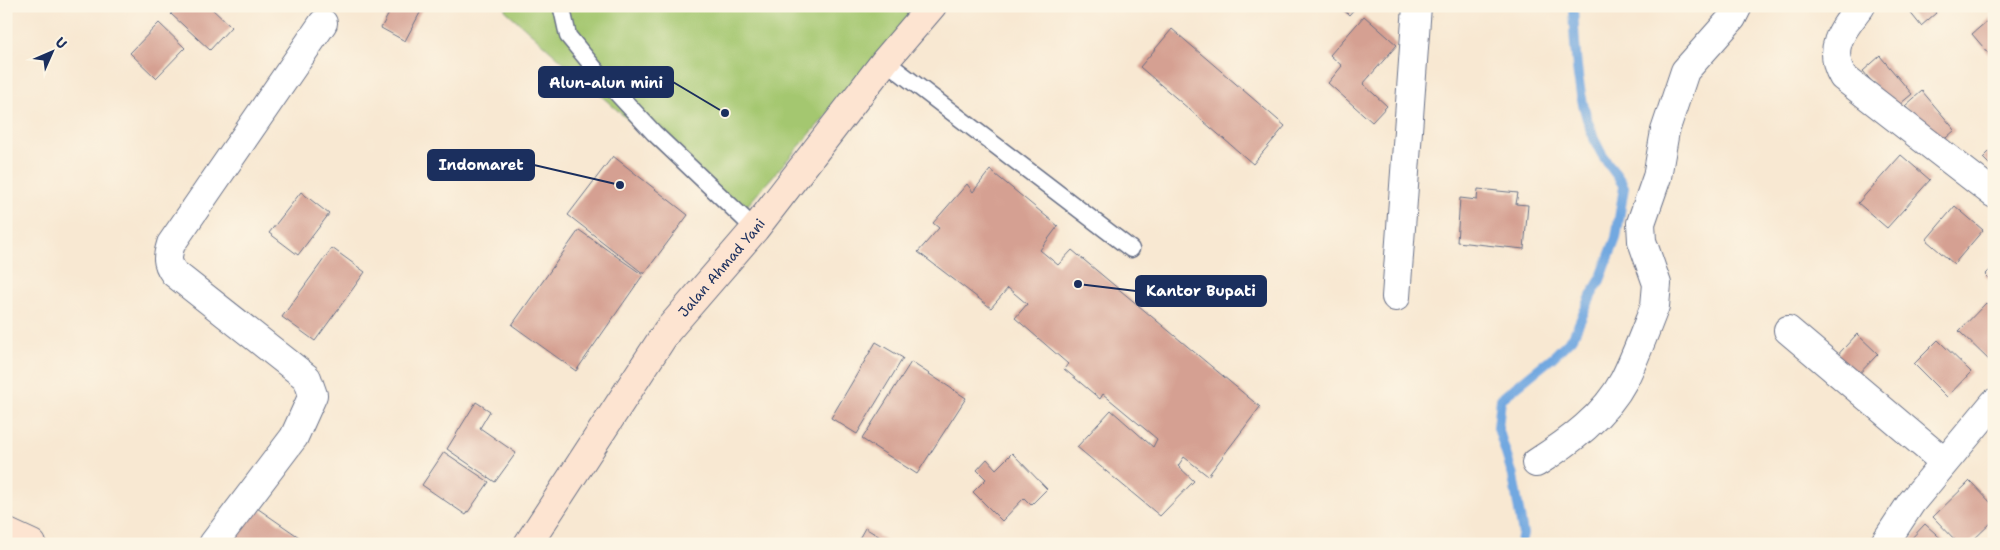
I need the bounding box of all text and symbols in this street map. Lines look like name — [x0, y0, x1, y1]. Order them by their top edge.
north arrow — [28, 28, 78, 78]
text: U — [51, 33, 71, 53]
callout: Alun-alun mini — [539, 67, 673, 97]
text: Alun-alun mini — [549, 73, 663, 93]
callout: Indomaret — [428, 150, 534, 180]
text: Indomaret — [438, 155, 524, 175]
street label: Jalan Ahmad Yani — [674, 215, 769, 321]
callout: Kantor Bupati — [1136, 276, 1266, 306]
text: Kantor Bupati — [1146, 281, 1256, 301]

